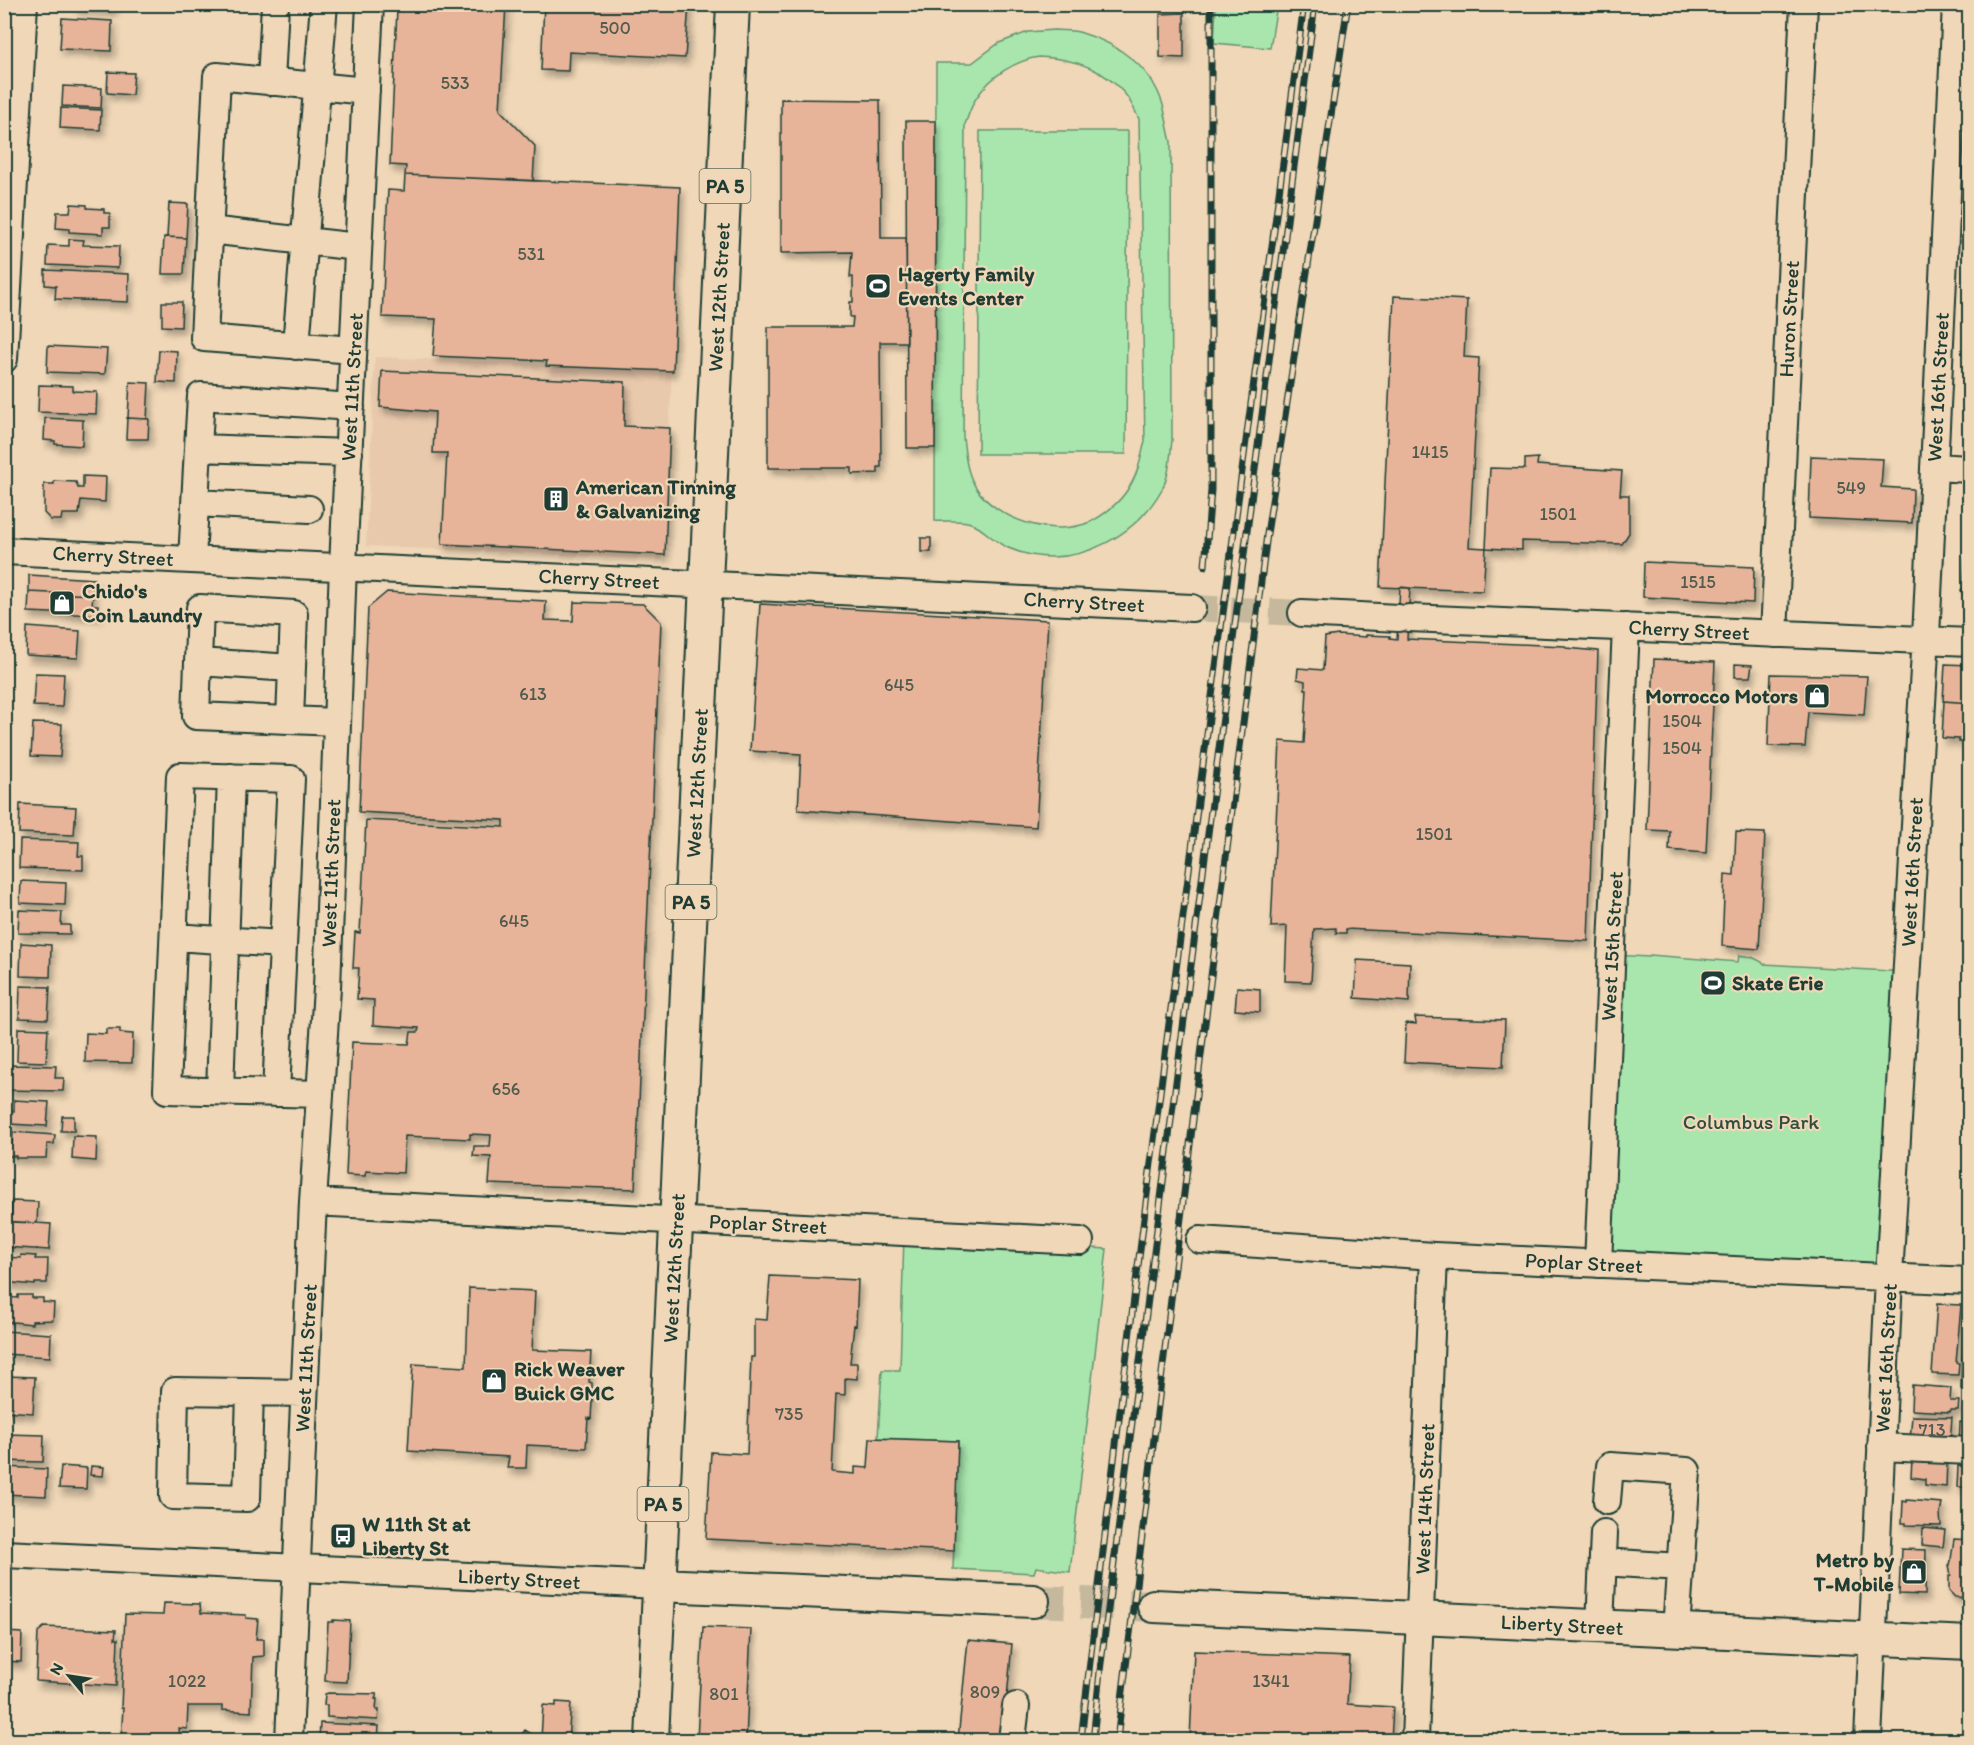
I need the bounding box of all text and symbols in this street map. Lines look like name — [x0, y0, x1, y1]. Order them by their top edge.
house number: 500 — [599, 17, 631, 39]
house number: 533 — [440, 72, 470, 94]
road number: PA 5 — [700, 169, 750, 203]
street label: West 12th Street — [702, 221, 735, 372]
house number: 531 — [517, 243, 545, 265]
street label: Huron Street — [1773, 260, 1804, 378]
place label: Hagerty Family Events Center — [898, 261, 1035, 310]
sports icon: Hagerty Family Events Center — [863, 271, 893, 301]
street label: West 16th Street — [1921, 311, 1954, 462]
street label: West 11th Street — [335, 312, 368, 462]
house number: 1415 — [1412, 441, 1448, 463]
place label: American Tinning & Galvanizing — [575, 474, 736, 524]
house number: 549 — [1836, 477, 1866, 499]
building icon: American Tinning & Galvanizing — [541, 484, 571, 514]
house number: 1501 — [1539, 503, 1577, 525]
street label: Cherry Street — [52, 540, 174, 571]
street label: Cherry Street — [538, 563, 660, 594]
house number: 1515 — [1680, 571, 1716, 593]
place label: Chido's Coin Laundry — [82, 578, 202, 628]
street label: Cherry Street — [1023, 586, 1145, 617]
shop icon: Chido's Coin Laundry — [47, 588, 77, 618]
street label: Cherry Street — [1628, 614, 1750, 645]
house number: 645 — [884, 674, 914, 696]
shop icon: Morrocco Motors — [1802, 681, 1832, 711]
house number: 613 — [519, 683, 547, 705]
place label: Morrocco Motors — [1645, 683, 1798, 708]
street label: West 12th Street — [680, 707, 713, 858]
house number: 1504 — [1662, 710, 1702, 732]
house number: 1504 — [1662, 737, 1702, 759]
street label: West 16th Street — [1895, 796, 1928, 947]
street label: West 11th Street — [315, 798, 346, 948]
house number: 1501 — [1415, 823, 1453, 845]
street label: West 15th Street — [1595, 870, 1628, 1021]
road number: PA 5 — [666, 885, 716, 919]
house number: 645 — [499, 910, 529, 932]
sports icon: Skate Erie — [1698, 968, 1728, 998]
place label: Skate Erie — [1732, 970, 1823, 995]
house number: 656 — [492, 1078, 520, 1100]
park label: Columbus Park — [1683, 1109, 1819, 1134]
street label: West 12th Street — [657, 1192, 690, 1343]
street label: Poplar Street — [708, 1208, 828, 1239]
street label: Poplar Street — [1524, 1247, 1644, 1278]
street label: West 16th Street — [1869, 1282, 1902, 1433]
street label: West 11th Street — [289, 1283, 322, 1433]
place label: Rick Weaver Buick GMC — [514, 1356, 625, 1405]
shop icon: Rick Weaver Buick GMC — [479, 1366, 509, 1396]
house number: 735 — [775, 1403, 803, 1425]
house number: 713 — [1918, 1419, 1946, 1441]
street label: West 14th Street — [1409, 1423, 1440, 1575]
road number: PA 5 — [638, 1487, 688, 1521]
place label: W 11th St at Liberty St — [362, 1511, 471, 1561]
bus stop icon: W 11th St at Liberty St — [328, 1521, 358, 1551]
place label: Metro by T-Mobile — [1813, 1547, 1894, 1596]
shop icon: Metro by T-Mobile — [1899, 1557, 1929, 1587]
street label: Liberty Street — [457, 1563, 581, 1594]
street label: Liberty Street — [1500, 1609, 1624, 1640]
north arrow — [39, 1646, 99, 1706]
text: N — [45, 1660, 67, 1678]
house number: 1022 — [168, 1670, 207, 1692]
house number: 1341 — [1252, 1670, 1290, 1692]
house number: 809 — [970, 1681, 1000, 1703]
house number: 801 — [709, 1683, 739, 1705]

